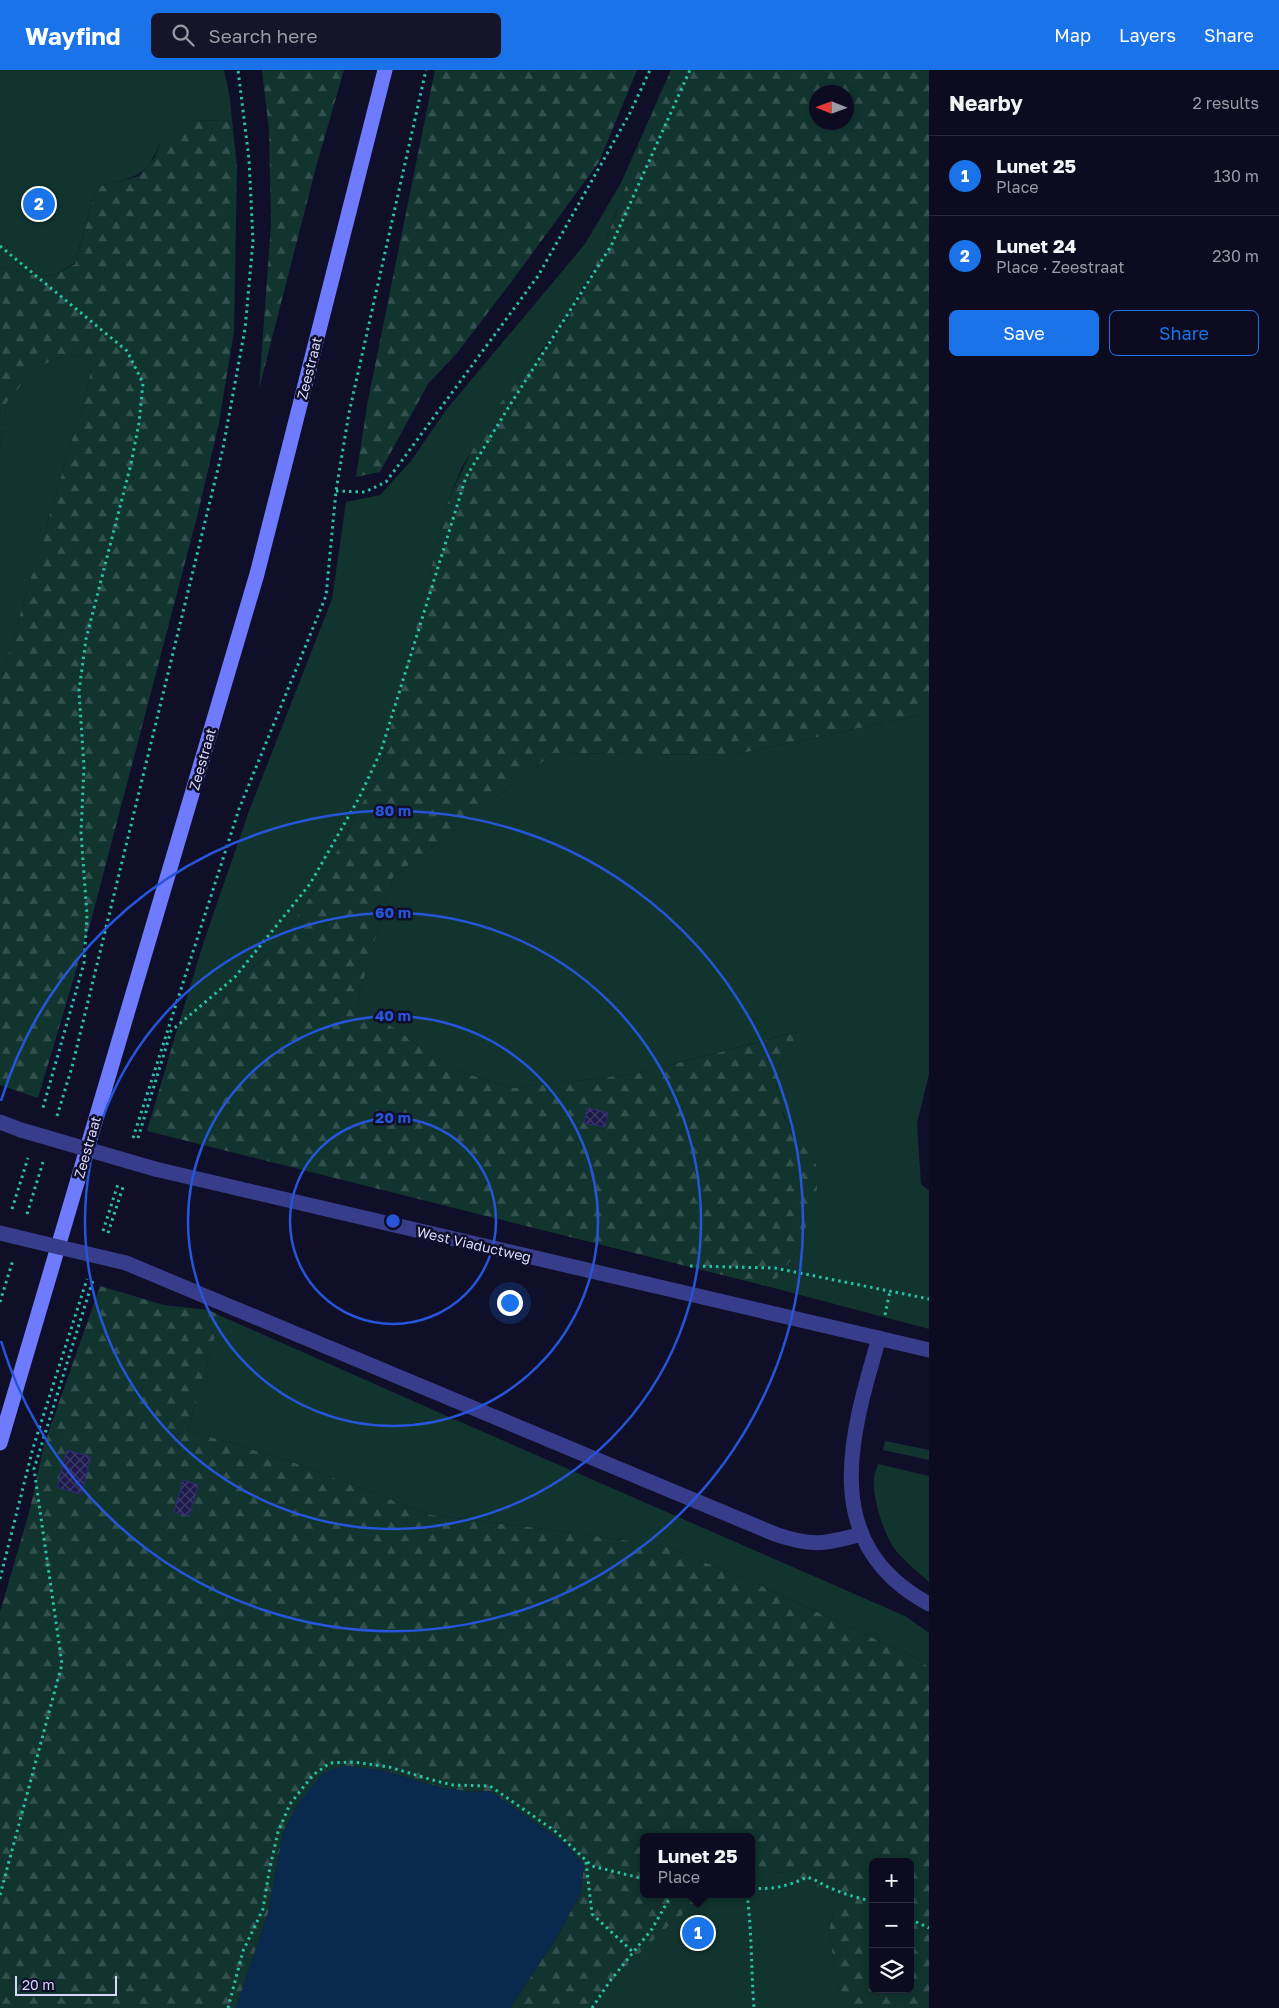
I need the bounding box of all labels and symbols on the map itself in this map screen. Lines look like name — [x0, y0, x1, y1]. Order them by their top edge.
north arrow — [809, 85, 854, 130]
pin: 2 — [23, 185, 55, 223]
street label: Zeestraat — [293, 335, 325, 401]
street label: Zeestraat — [185, 726, 219, 792]
text: 80 m — [375, 801, 411, 819]
text: 60 m — [375, 903, 411, 921]
text: 40 m — [375, 1006, 411, 1024]
text: 20 m — [375, 1108, 411, 1126]
street label: Zeestraat — [70, 1114, 104, 1180]
centre of rings — [384, 1212, 402, 1230]
street label: West Viaductweg — [415, 1223, 533, 1265]
your location — [497, 1290, 523, 1316]
pin: 1 — [682, 1914, 714, 1952]
scale bar — [15, 1973, 118, 1996]

